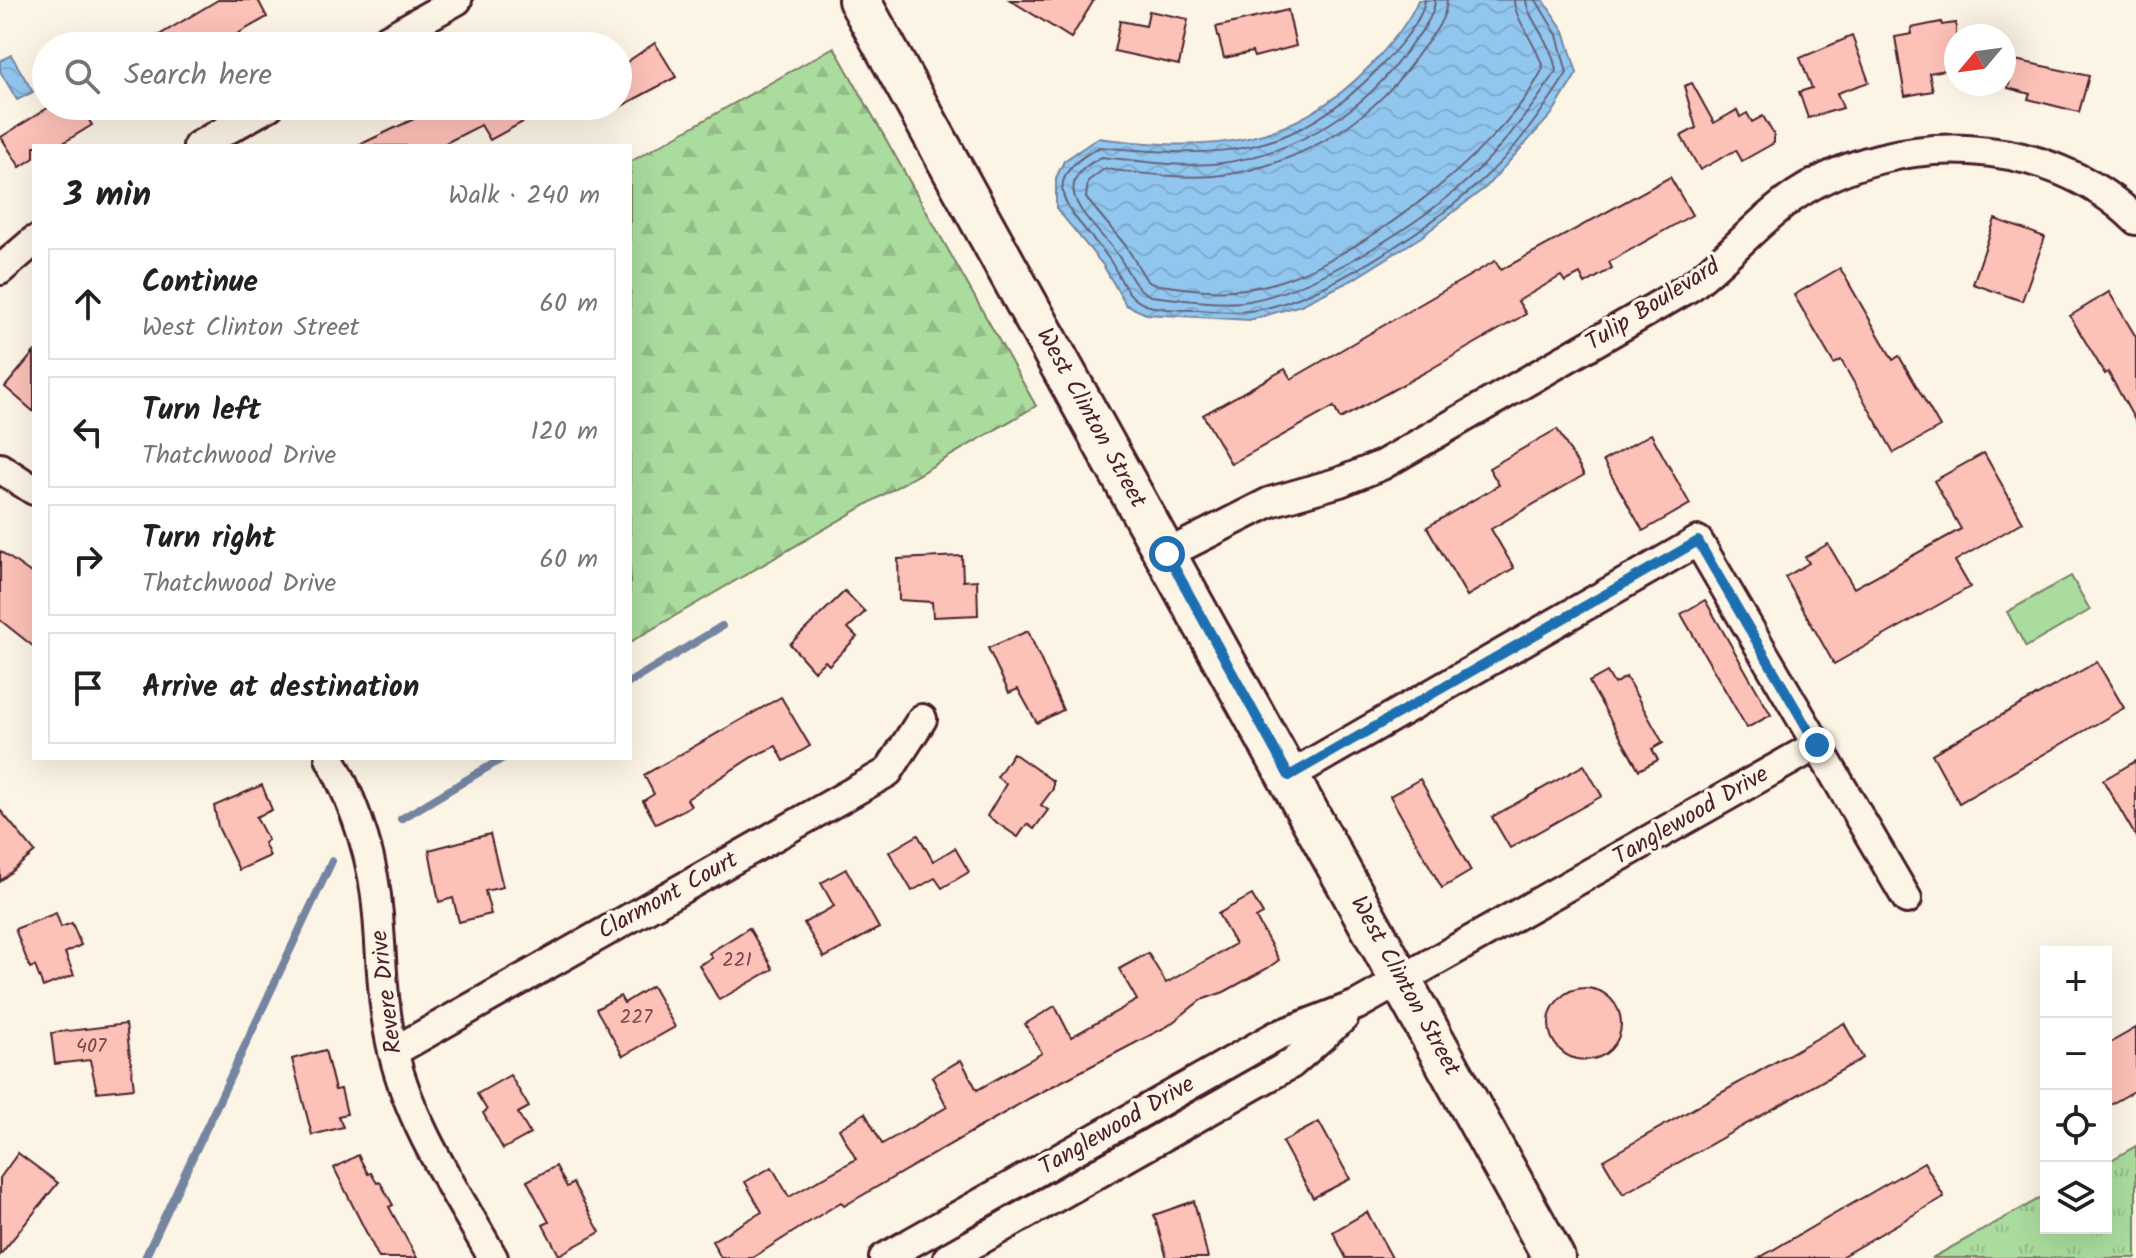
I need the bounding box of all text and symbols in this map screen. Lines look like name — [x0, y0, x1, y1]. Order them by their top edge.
north arrow — [1944, 24, 2016, 96]
search box — [32, 32, 632, 120]
text: Search here — [124, 52, 272, 100]
icon: search — [60, 54, 104, 98]
text: 3 min — [64, 169, 151, 223]
text: Walk · 240 m — [448, 175, 600, 217]
street label: Tulip Boulevard — [1578, 247, 1729, 362]
text: Continue — [142, 259, 258, 307]
icon: ahead — [66, 282, 110, 326]
text: 60 m — [539, 283, 598, 325]
text: West Clinton Street — [142, 307, 360, 349]
street label: West Clinton Street — [1025, 321, 1157, 516]
text: Turn left — [142, 387, 261, 435]
icon: left — [66, 410, 110, 454]
text: 120 m — [531, 411, 598, 453]
text: Thatchwood Drive — [142, 435, 336, 477]
text: Turn right — [142, 515, 275, 563]
route start — [1149, 536, 1185, 572]
icon: right — [66, 538, 110, 582]
text: 60 m — [539, 539, 598, 581]
text: Thatchwood Drive — [142, 563, 336, 605]
text: Arrive at destination — [142, 664, 419, 712]
icon: arrive — [66, 666, 110, 710]
route end — [1799, 727, 1835, 763]
street label: Tanglewood Drive — [1606, 755, 1776, 877]
street label: Clarmont Court — [591, 841, 746, 951]
street label: West Clinton Street — [1339, 889, 1471, 1084]
street label: Revere Drive — [360, 928, 414, 1056]
house number: 221 — [722, 945, 752, 977]
map controls — [2040, 946, 2112, 1234]
button: + — [2040, 946, 2112, 1018]
house number: 227 — [620, 1002, 653, 1034]
button: − — [2040, 1018, 2112, 1090]
house number: 407 — [76, 1031, 107, 1063]
street label: Tanglewood Drive — [1032, 1065, 1202, 1187]
button: locate — [2040, 1090, 2112, 1162]
button: layers — [2040, 1162, 2112, 1234]

